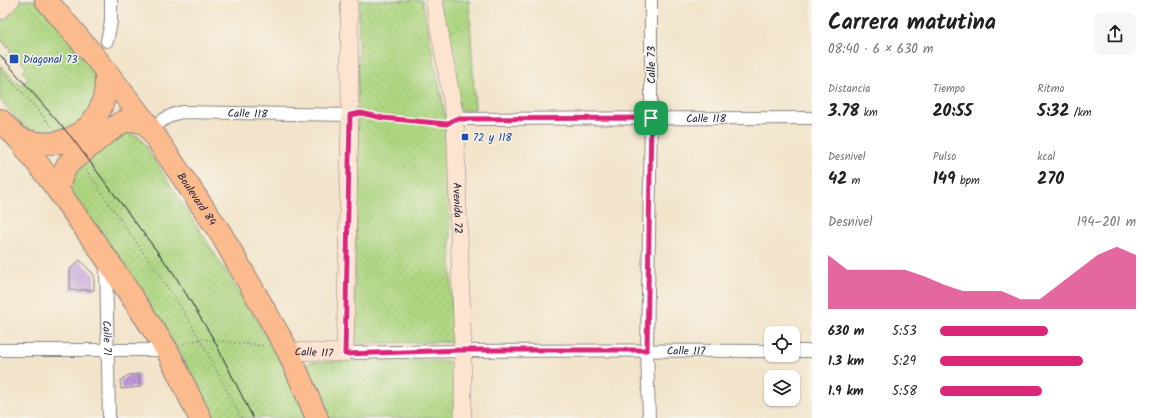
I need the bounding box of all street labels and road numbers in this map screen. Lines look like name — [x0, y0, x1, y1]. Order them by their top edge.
street label: Calle 73 — [643, 46, 661, 84]
street label: Calle 118 — [227, 105, 268, 124]
street label: Calle 118 — [686, 110, 726, 128]
street label: Boulevard 84 — [172, 169, 221, 230]
street label: Avenida 72 — [447, 182, 467, 234]
street label: Calle 71 — [97, 320, 116, 356]
street label: Calle 117 — [667, 342, 706, 361]
street label: Calle 117 — [294, 343, 334, 363]

